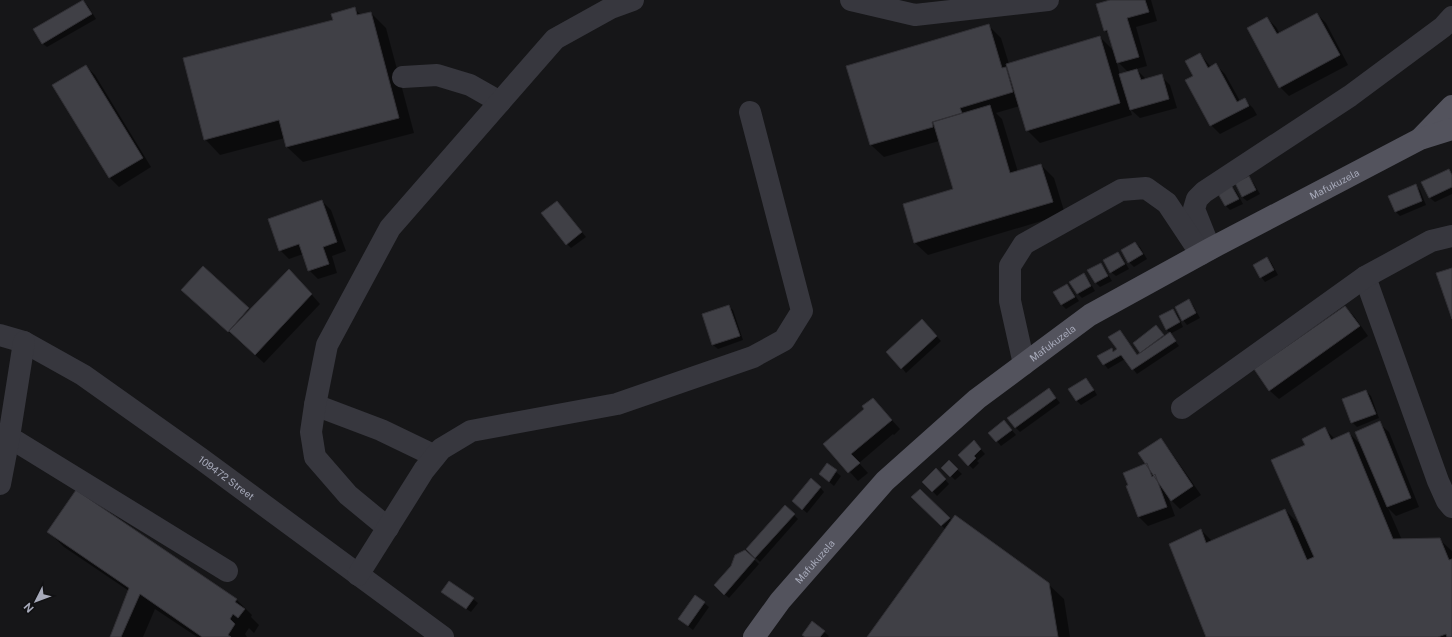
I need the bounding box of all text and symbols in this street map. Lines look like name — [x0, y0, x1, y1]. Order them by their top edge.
street label: Mafukuzela — [1307, 166, 1361, 202]
street label: Mafukuzela — [1027, 322, 1078, 364]
street label: 109472 Street — [196, 453, 257, 502]
street label: Mafukuzela — [792, 537, 837, 586]
north arrow — [16, 581, 56, 621]
text: N — [21, 600, 36, 615]

